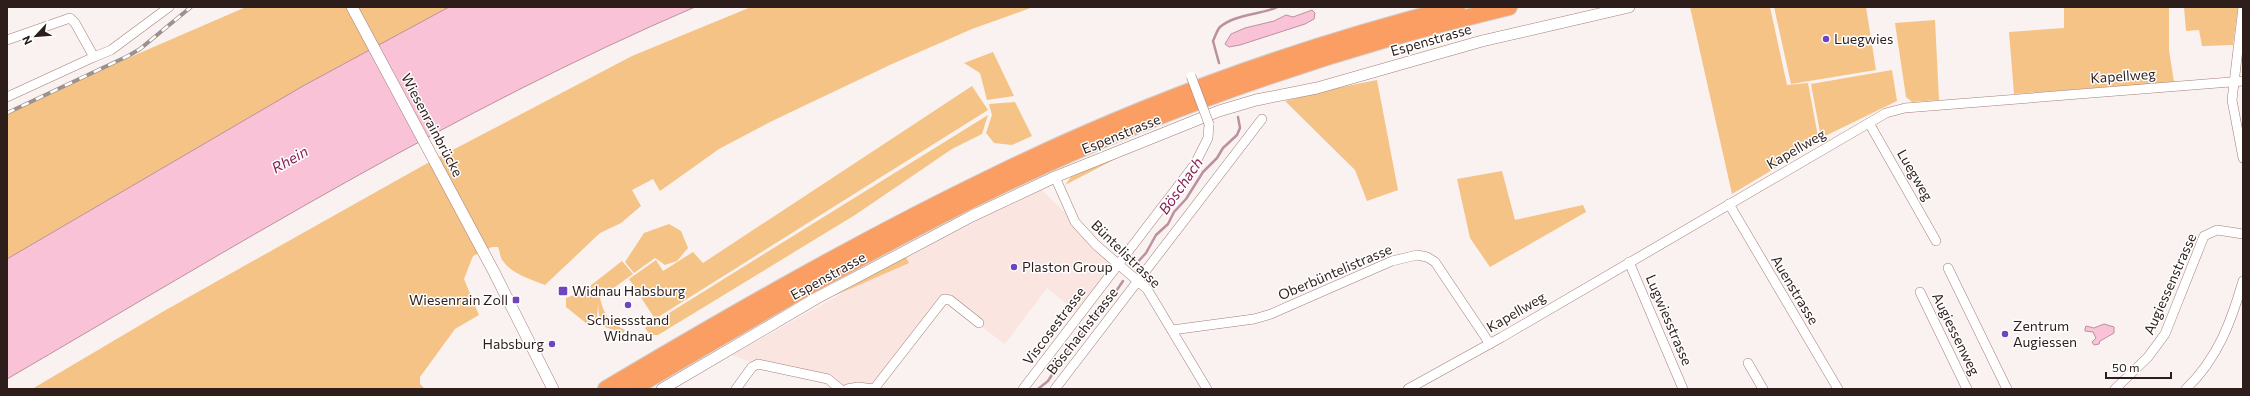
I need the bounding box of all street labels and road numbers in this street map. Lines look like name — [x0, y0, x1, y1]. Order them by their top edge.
street label: Espenstrasse — [1388, 20, 1473, 59]
street label: Kapellweg — [2090, 65, 2157, 86]
street label: Wiesenrainbrücke — [398, 70, 467, 179]
street label: Espenstrasse — [1079, 110, 1163, 157]
street label: Kapellweg — [1763, 125, 1829, 172]
street label: Luegweg — [1894, 146, 1937, 204]
street label: Büntelistrasse — [1088, 216, 1165, 291]
street label: Augiessenstrasse — [2140, 231, 2199, 337]
street label: Oberbüntelistrasse — [1275, 240, 1394, 303]
street label: Espenstrasse — [787, 248, 868, 303]
street label: Auenstrasse — [1768, 252, 1823, 327]
street label: Lugwiesstrasse — [1643, 272, 1696, 368]
street label: Viscosestrasse — [1019, 283, 1089, 368]
street label: Böschachstrasse — [1042, 284, 1121, 378]
street label: Kapellweg — [1483, 288, 1549, 335]
street label: Augiessenweg — [1929, 290, 1984, 378]

